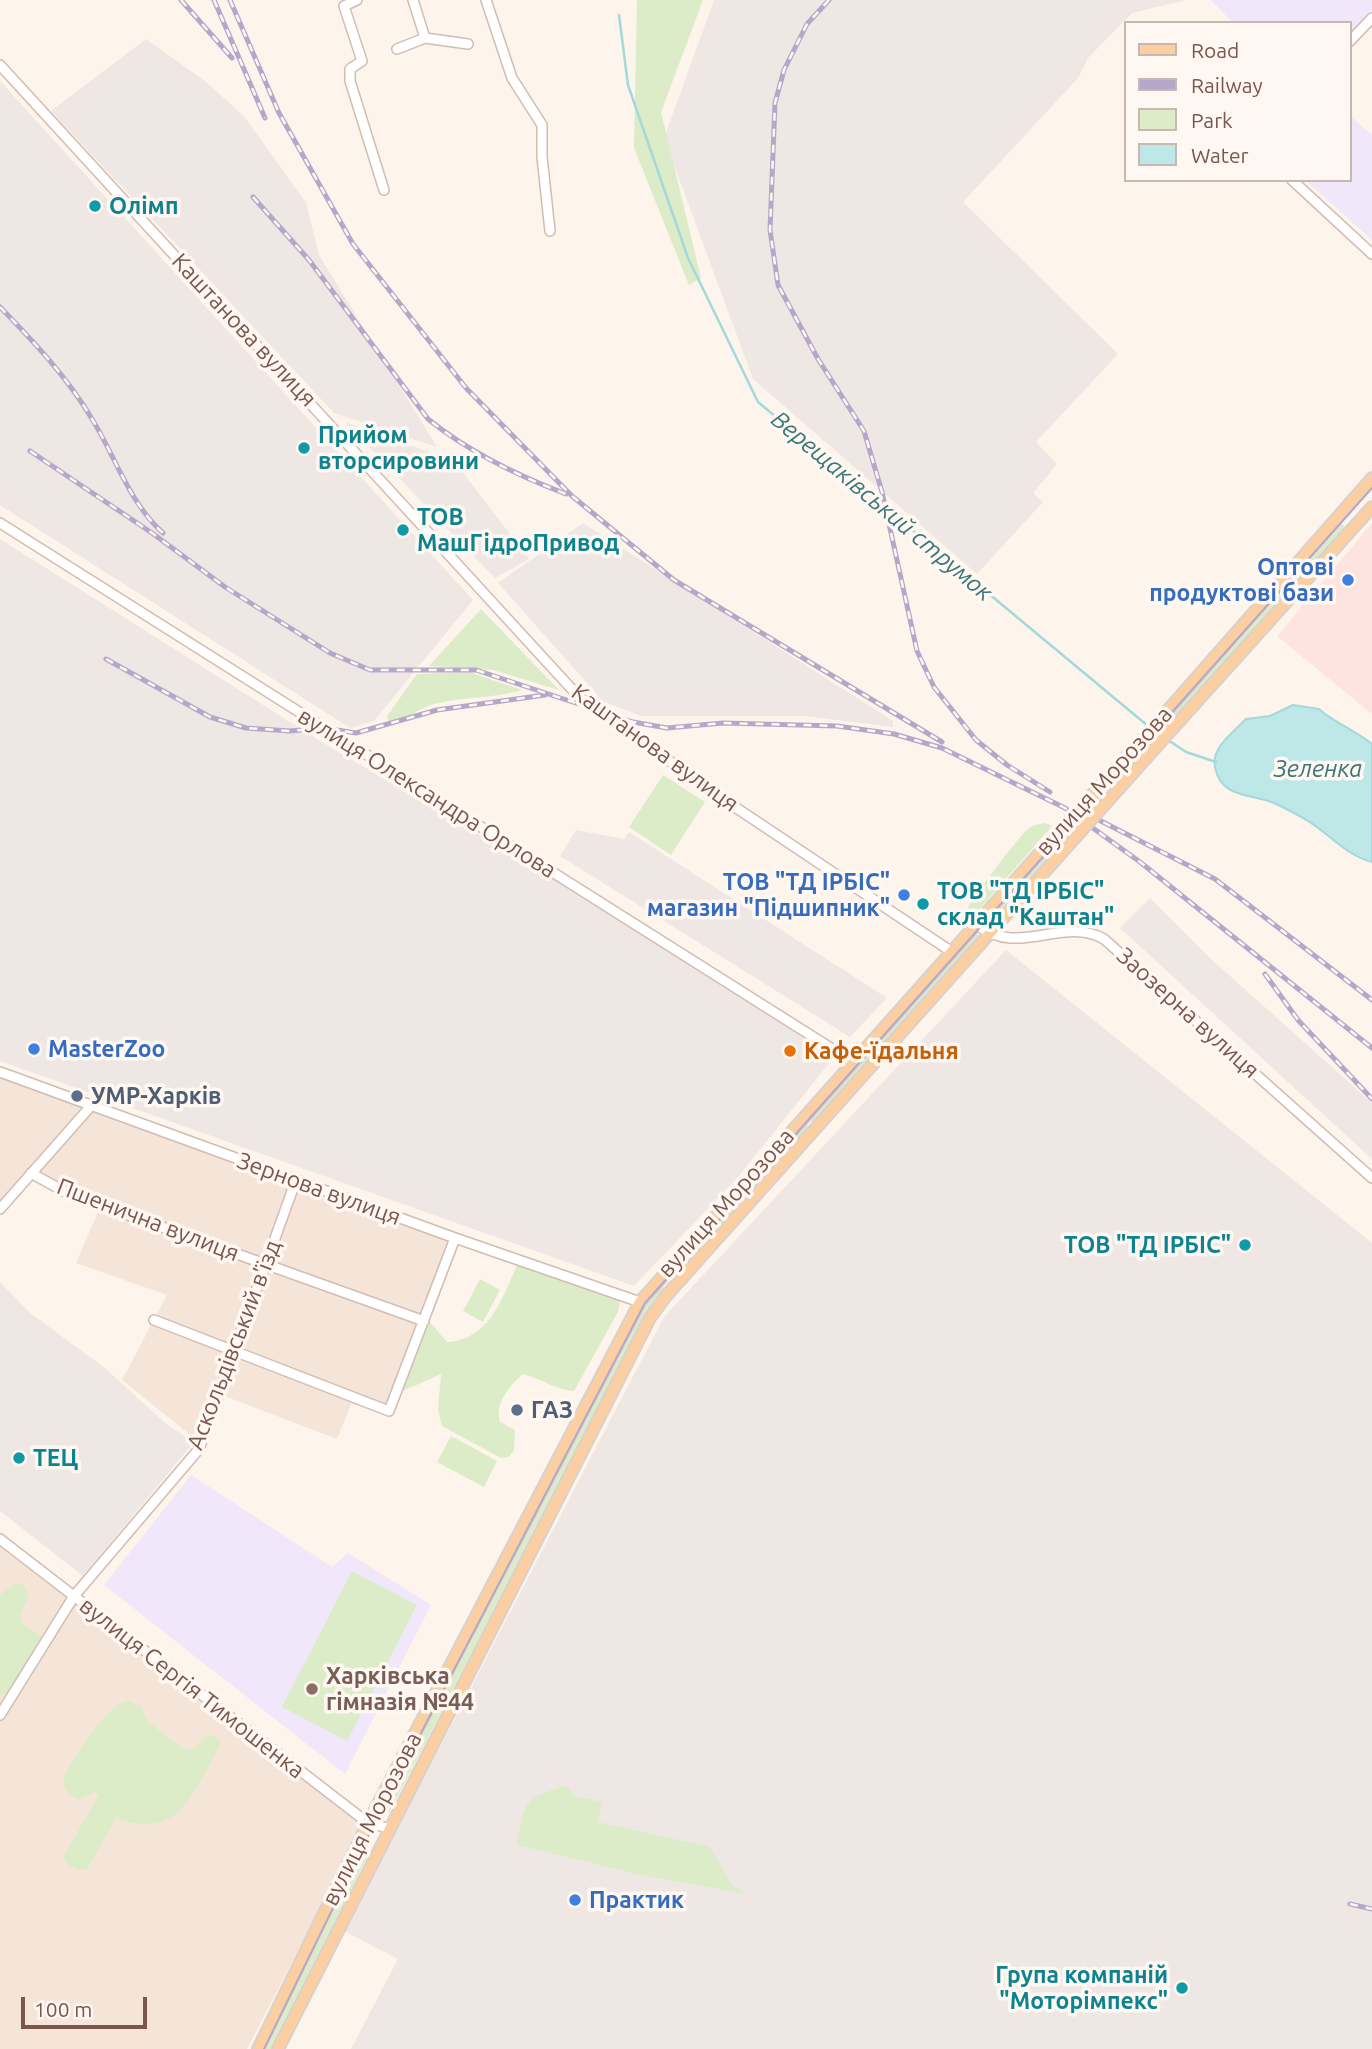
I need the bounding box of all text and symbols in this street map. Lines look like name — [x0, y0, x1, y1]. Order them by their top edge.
legend — [1124, 21, 1351, 182]
text: Road — [1191, 38, 1239, 62]
text: Railway — [1191, 73, 1263, 97]
text: Park — [1191, 108, 1233, 132]
text: Water — [1191, 143, 1249, 167]
place label: Олімп — [109, 192, 178, 220]
marker: Олімп — [87, 198, 103, 214]
street label: Каштанова вулиця — [166, 248, 322, 412]
water label: Верещаківський струмок — [765, 405, 999, 607]
place label: Прийом вторсировини — [318, 421, 479, 475]
marker: Прийом вторсировини — [296, 440, 312, 456]
place label: ТОВ МашГідроПривод — [417, 503, 619, 557]
marker: ТОВ МашГідроПривод — [395, 522, 411, 538]
place label: Оптові продуктові бази — [1149, 553, 1334, 607]
marker: Оптові продуктові бази — [1340, 572, 1356, 588]
street label: Каштанова вулиця — [566, 678, 744, 818]
street label: вулиця Морозова — [1030, 701, 1178, 861]
street label: вулиця Олександра Орлова — [293, 702, 561, 884]
water label: Зеленка — [1274, 755, 1362, 783]
place label: ТОВ "ТД ІРБІС" магазин "Підшипник" — [647, 868, 890, 922]
place label: ТОВ "ТД ІРБІС" склад "Каштан" — [937, 877, 1114, 931]
marker: ТОВ "ТД ІРБІС" магазин "Підшипник" — [896, 887, 912, 903]
marker: ТОВ "ТД ІРБІС" склад "Каштан" — [915, 896, 931, 912]
street label: Заозерна вулиця — [1111, 942, 1265, 1084]
place label: MasterZoo — [48, 1035, 165, 1063]
place label: Кафе-їдальня — [804, 1037, 959, 1065]
marker: MasterZoo — [26, 1041, 42, 1057]
marker: Кафе-їдальня — [782, 1043, 798, 1059]
place label: УМР-Харків — [91, 1082, 222, 1110]
marker: УМР-Харків — [69, 1088, 85, 1104]
street label: вулиця Морозова — [652, 1123, 800, 1283]
street label: Зернова вулиця — [234, 1147, 404, 1231]
street label: Пшенична вулиця — [53, 1173, 243, 1267]
place label: ТОВ "ТД ІРБІС" — [1064, 1231, 1231, 1259]
street label: Аскольдівський в'їзд — [181, 1236, 287, 1454]
marker: ТОВ "ТД ІРБІС" — [1237, 1237, 1253, 1253]
place label: ГАЗ — [531, 1396, 573, 1424]
marker: ГАЗ — [509, 1402, 525, 1418]
place label: ТЕЦ — [33, 1444, 78, 1472]
marker: ТЕЦ — [11, 1450, 27, 1466]
street label: вулиця Сергія Тимошенка — [74, 1592, 310, 1784]
place label: Харківська гімназія №44 — [326, 1662, 474, 1716]
marker: Харківська гімназія №44 — [304, 1681, 320, 1697]
street label: вулиця Морозова — [316, 1728, 428, 1910]
place label: Практик — [589, 1886, 684, 1914]
marker: Практик — [567, 1892, 583, 1908]
place label: Група компаній "Моторімпекс" — [995, 1961, 1168, 2015]
marker: Група компаній "Моторімпекс" — [1174, 1980, 1190, 1996]
scale bar — [24, 1982, 150, 2026]
text: 100 m — [34, 1997, 92, 2021]

